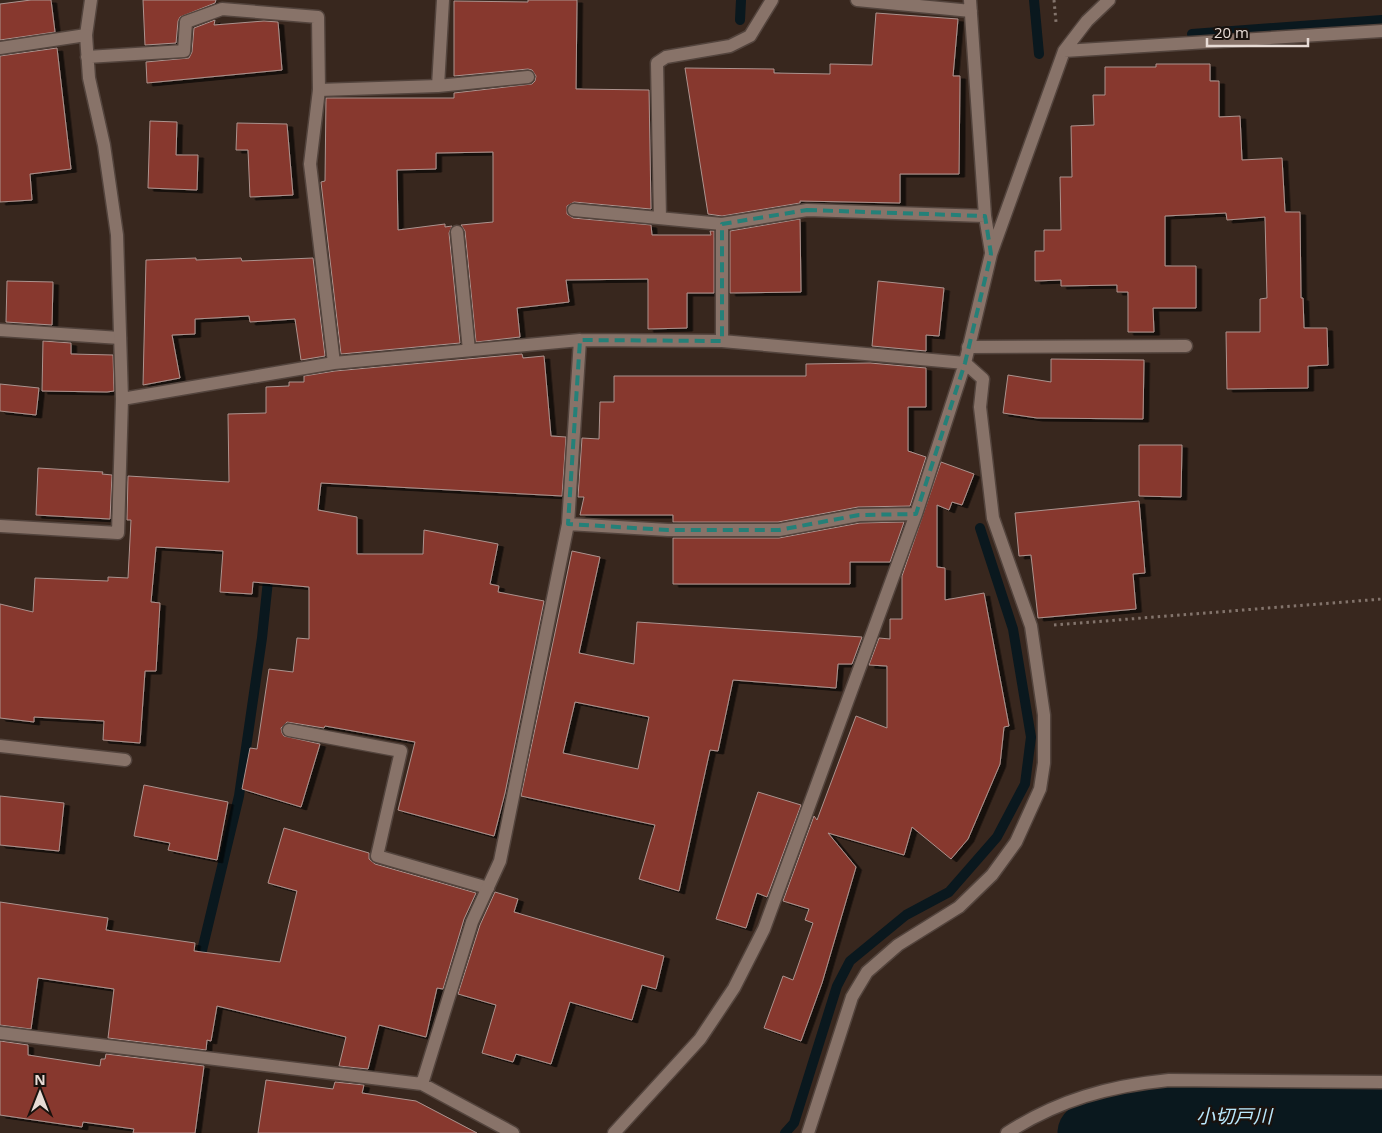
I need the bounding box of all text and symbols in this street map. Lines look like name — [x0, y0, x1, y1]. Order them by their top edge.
scale bar — [1207, 15, 1308, 47]
text: 20 m — [1214, 22, 1249, 42]
north arrow — [15, 1068, 65, 1118]
text: N — [34, 1070, 46, 1089]
water label: 小切戸川 — [1196, 1103, 1274, 1129]

